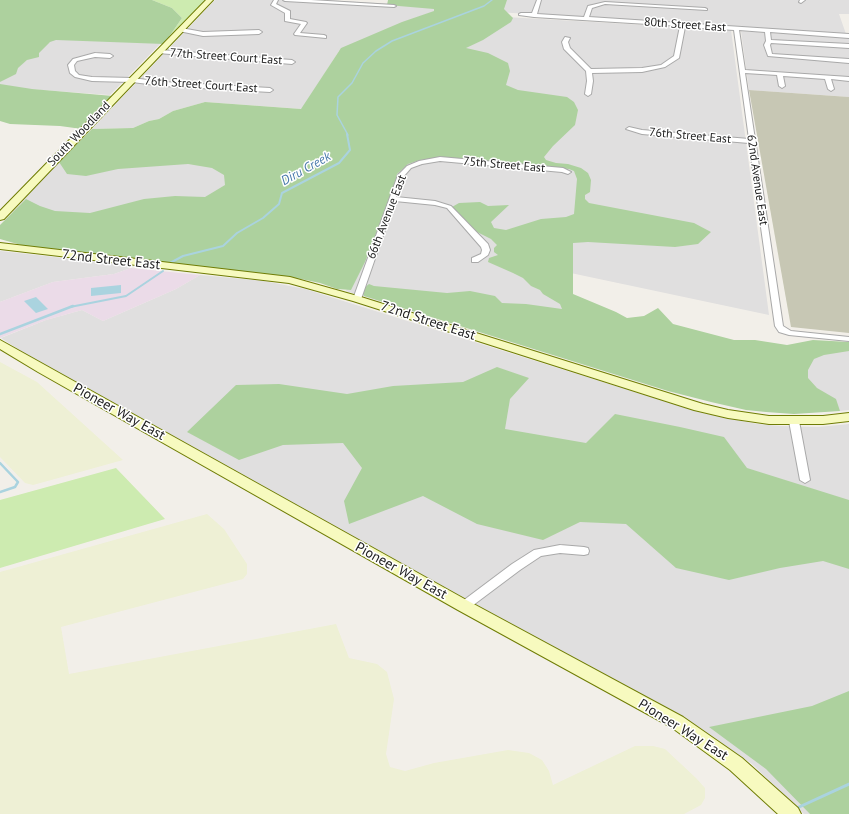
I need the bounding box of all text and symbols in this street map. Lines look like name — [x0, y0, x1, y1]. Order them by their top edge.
street label: 80th Street East — [643, 15, 727, 35]
street label: 77th Street Court East — [169, 46, 283, 68]
street label: 76th Street Court East — [144, 74, 258, 96]
street label: South Woodland — [45, 99, 113, 169]
street label: 76th Street East — [648, 125, 732, 147]
street label: 62nd Avenue East — [744, 134, 770, 226]
water label: Diru Creek — [278, 149, 334, 189]
street label: 75th Street East — [462, 154, 546, 176]
street label: 66th Avenue East — [364, 173, 410, 261]
street label: 72nd Street East — [61, 246, 161, 274]
street label: 72nd Street East — [378, 298, 478, 344]
street label: Pioneer Way East — [70, 380, 168, 444]
street label: Pioneer Way East — [352, 539, 450, 603]
street label: Pioneer Way East — [635, 696, 731, 764]

